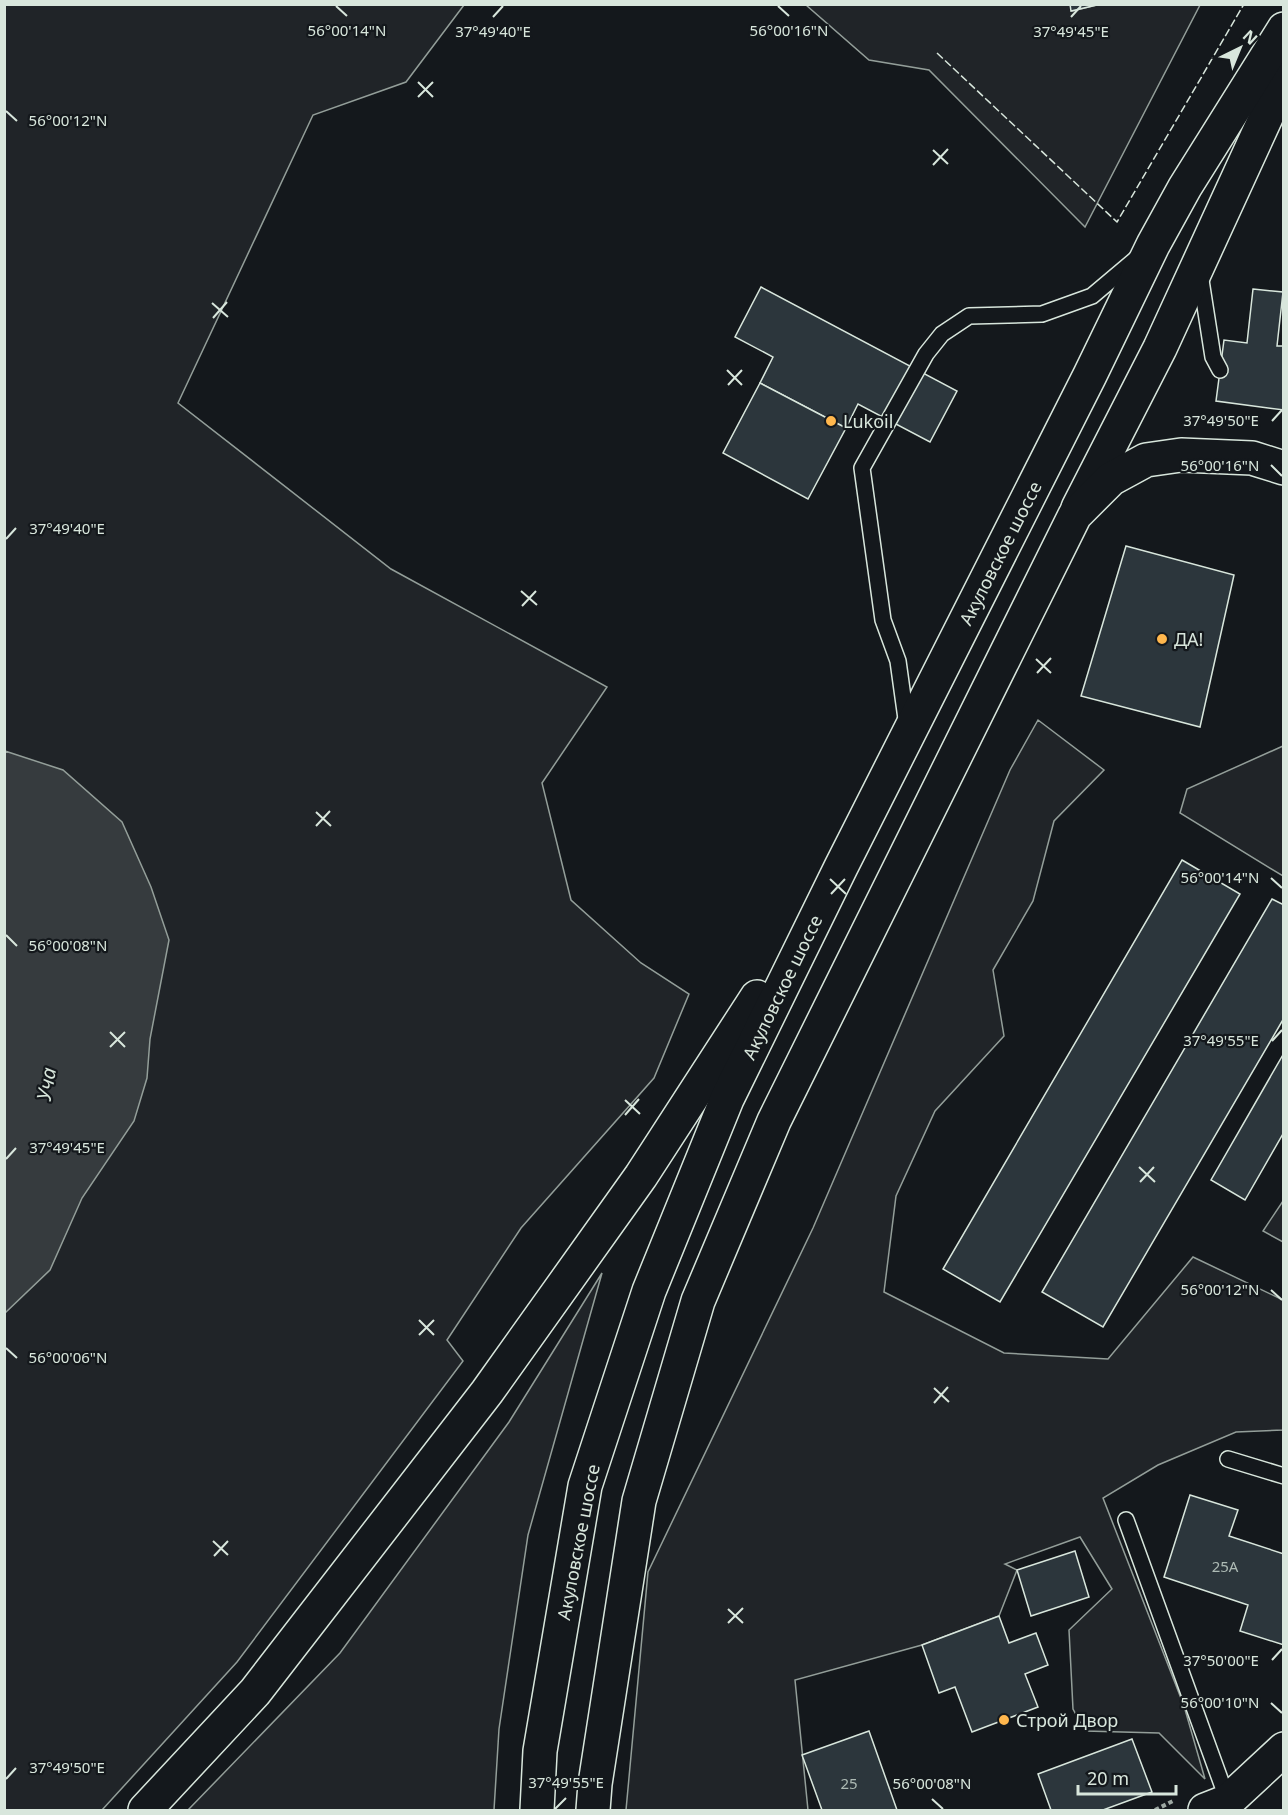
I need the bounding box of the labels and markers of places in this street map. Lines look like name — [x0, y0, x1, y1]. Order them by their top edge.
place label: Lukoil — [843, 409, 893, 433]
marker: Lukoil — [824, 414, 838, 428]
place label: ДА! — [1174, 627, 1203, 651]
marker: ДА! — [1155, 632, 1169, 646]
place label: Строй Двор — [1016, 1708, 1118, 1732]
marker: Строй Двор — [997, 1713, 1011, 1727]

